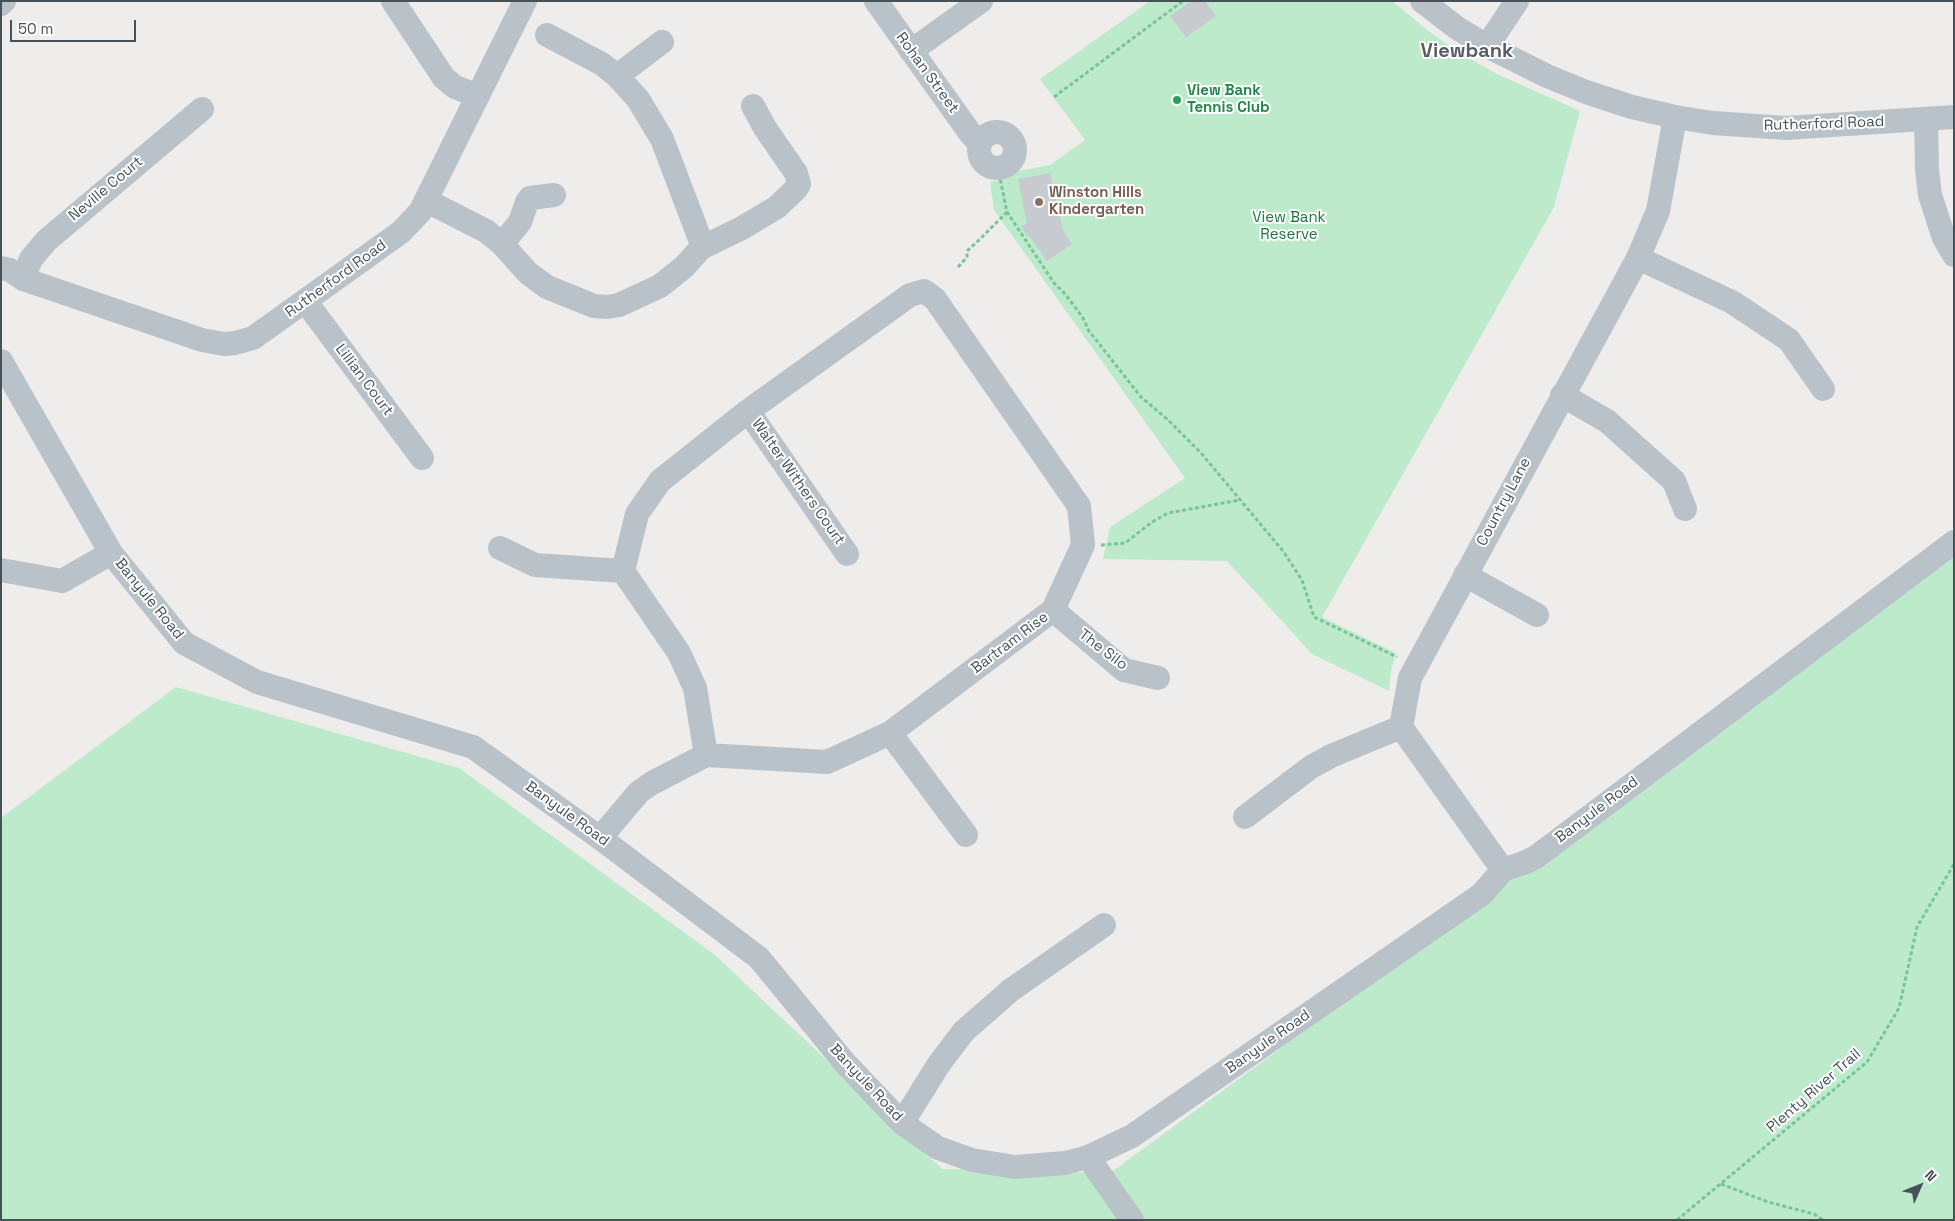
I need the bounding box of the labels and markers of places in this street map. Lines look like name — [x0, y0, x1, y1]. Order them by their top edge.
place label: View Bank Tennis Club — [1187, 82, 1270, 117]
marker: View Bank Tennis Club — [1171, 94, 1183, 106]
place label: Winston Hills Kindergarten — [1049, 184, 1144, 219]
marker: Winston Hills Kindergarten — [1033, 196, 1045, 208]

